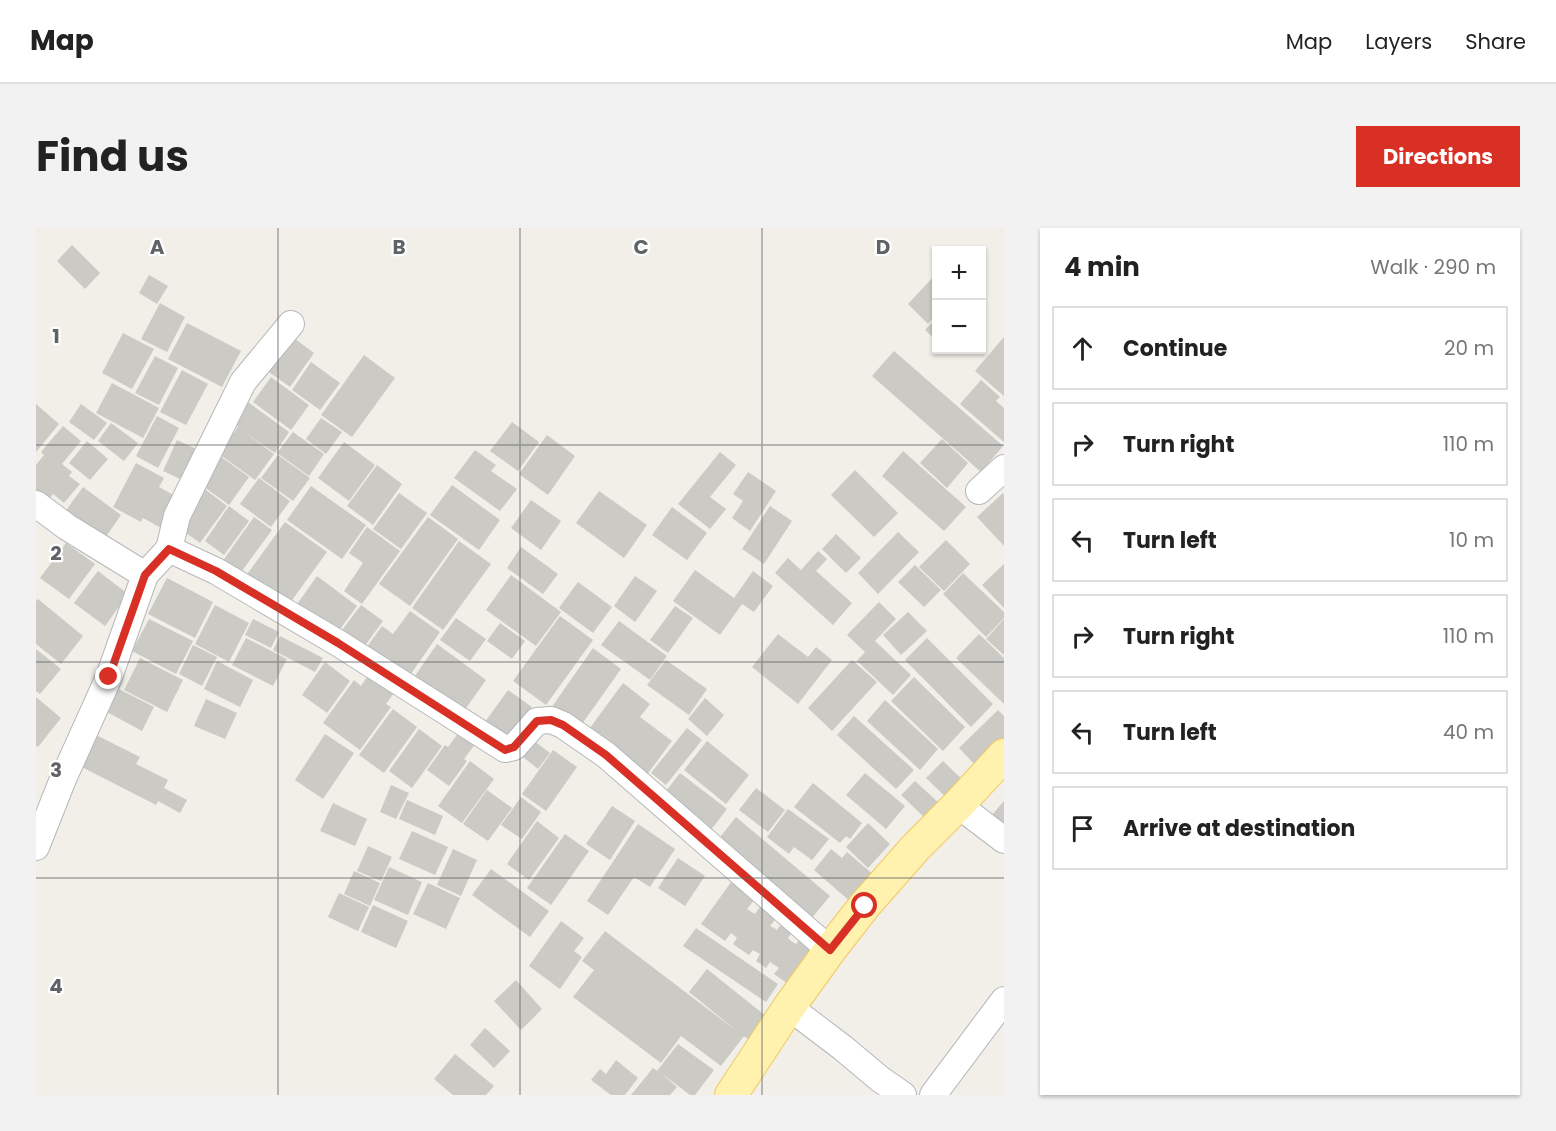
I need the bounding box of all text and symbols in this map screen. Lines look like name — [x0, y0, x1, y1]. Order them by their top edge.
text: Map — [30, 21, 94, 60]
text: Map — [1286, 27, 1332, 56]
text: Layers — [1365, 27, 1432, 56]
text: Share — [1465, 27, 1526, 56]
button: Directions — [1356, 126, 1520, 187]
text: Find us — [36, 127, 189, 186]
text: A — [150, 233, 165, 261]
text: B — [392, 233, 406, 261]
text: C — [633, 233, 649, 261]
text: D — [876, 233, 890, 261]
map controls — [932, 246, 986, 354]
button: + — [932, 246, 986, 300]
text: 4 min — [1064, 249, 1140, 285]
text: Walk · 290 m — [1370, 253, 1496, 281]
button: − — [932, 300, 986, 354]
text: 1 — [52, 322, 60, 350]
icon: ahead — [1066, 332, 1099, 365]
text: Continue — [1123, 333, 1227, 364]
text: 20 m — [1444, 334, 1494, 362]
icon: right — [1066, 428, 1099, 461]
text: Turn right — [1123, 429, 1234, 460]
text: 110 m — [1443, 430, 1494, 458]
icon: left — [1066, 524, 1099, 557]
text: Turn left — [1123, 525, 1217, 556]
text: 10 m — [1449, 526, 1494, 554]
text: 2 — [50, 539, 62, 567]
icon: right — [1066, 620, 1099, 653]
text: Turn right — [1123, 621, 1234, 652]
text: 110 m — [1443, 622, 1494, 650]
route end — [95, 663, 121, 689]
icon: left — [1066, 716, 1099, 749]
text: Turn left — [1123, 717, 1217, 748]
text: 40 m — [1443, 718, 1494, 746]
text: 3 — [50, 756, 62, 784]
icon: arrive — [1066, 812, 1099, 845]
text: Arrive at destination — [1123, 813, 1355, 844]
route start — [851, 892, 877, 918]
text: 4 — [49, 972, 63, 1000]

